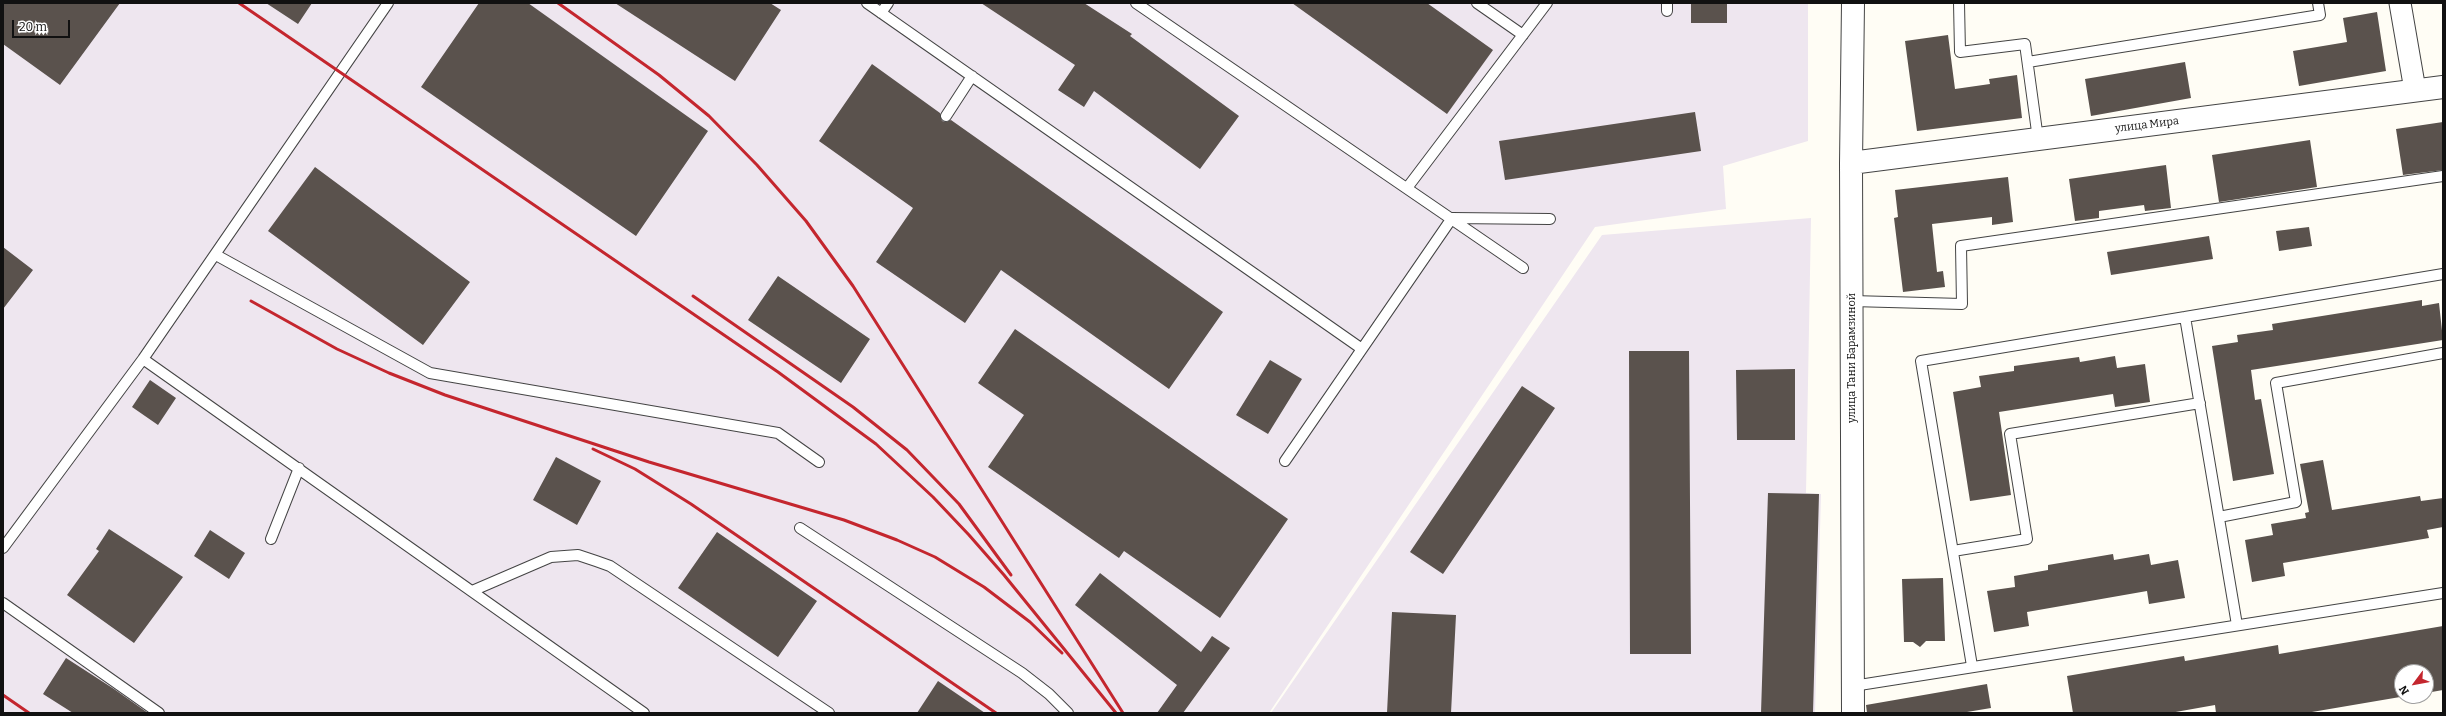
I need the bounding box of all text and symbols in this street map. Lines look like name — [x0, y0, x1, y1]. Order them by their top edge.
scale bar — [14, 12, 72, 38]
text: 20 m — [19, 20, 47, 34]
street label: улица Мира — [2114, 115, 2180, 135]
street label: улица Тани Барамзиной — [1845, 293, 1859, 423]
north arrow — [2394, 664, 2434, 704]
text: N — [2396, 683, 2412, 697]

